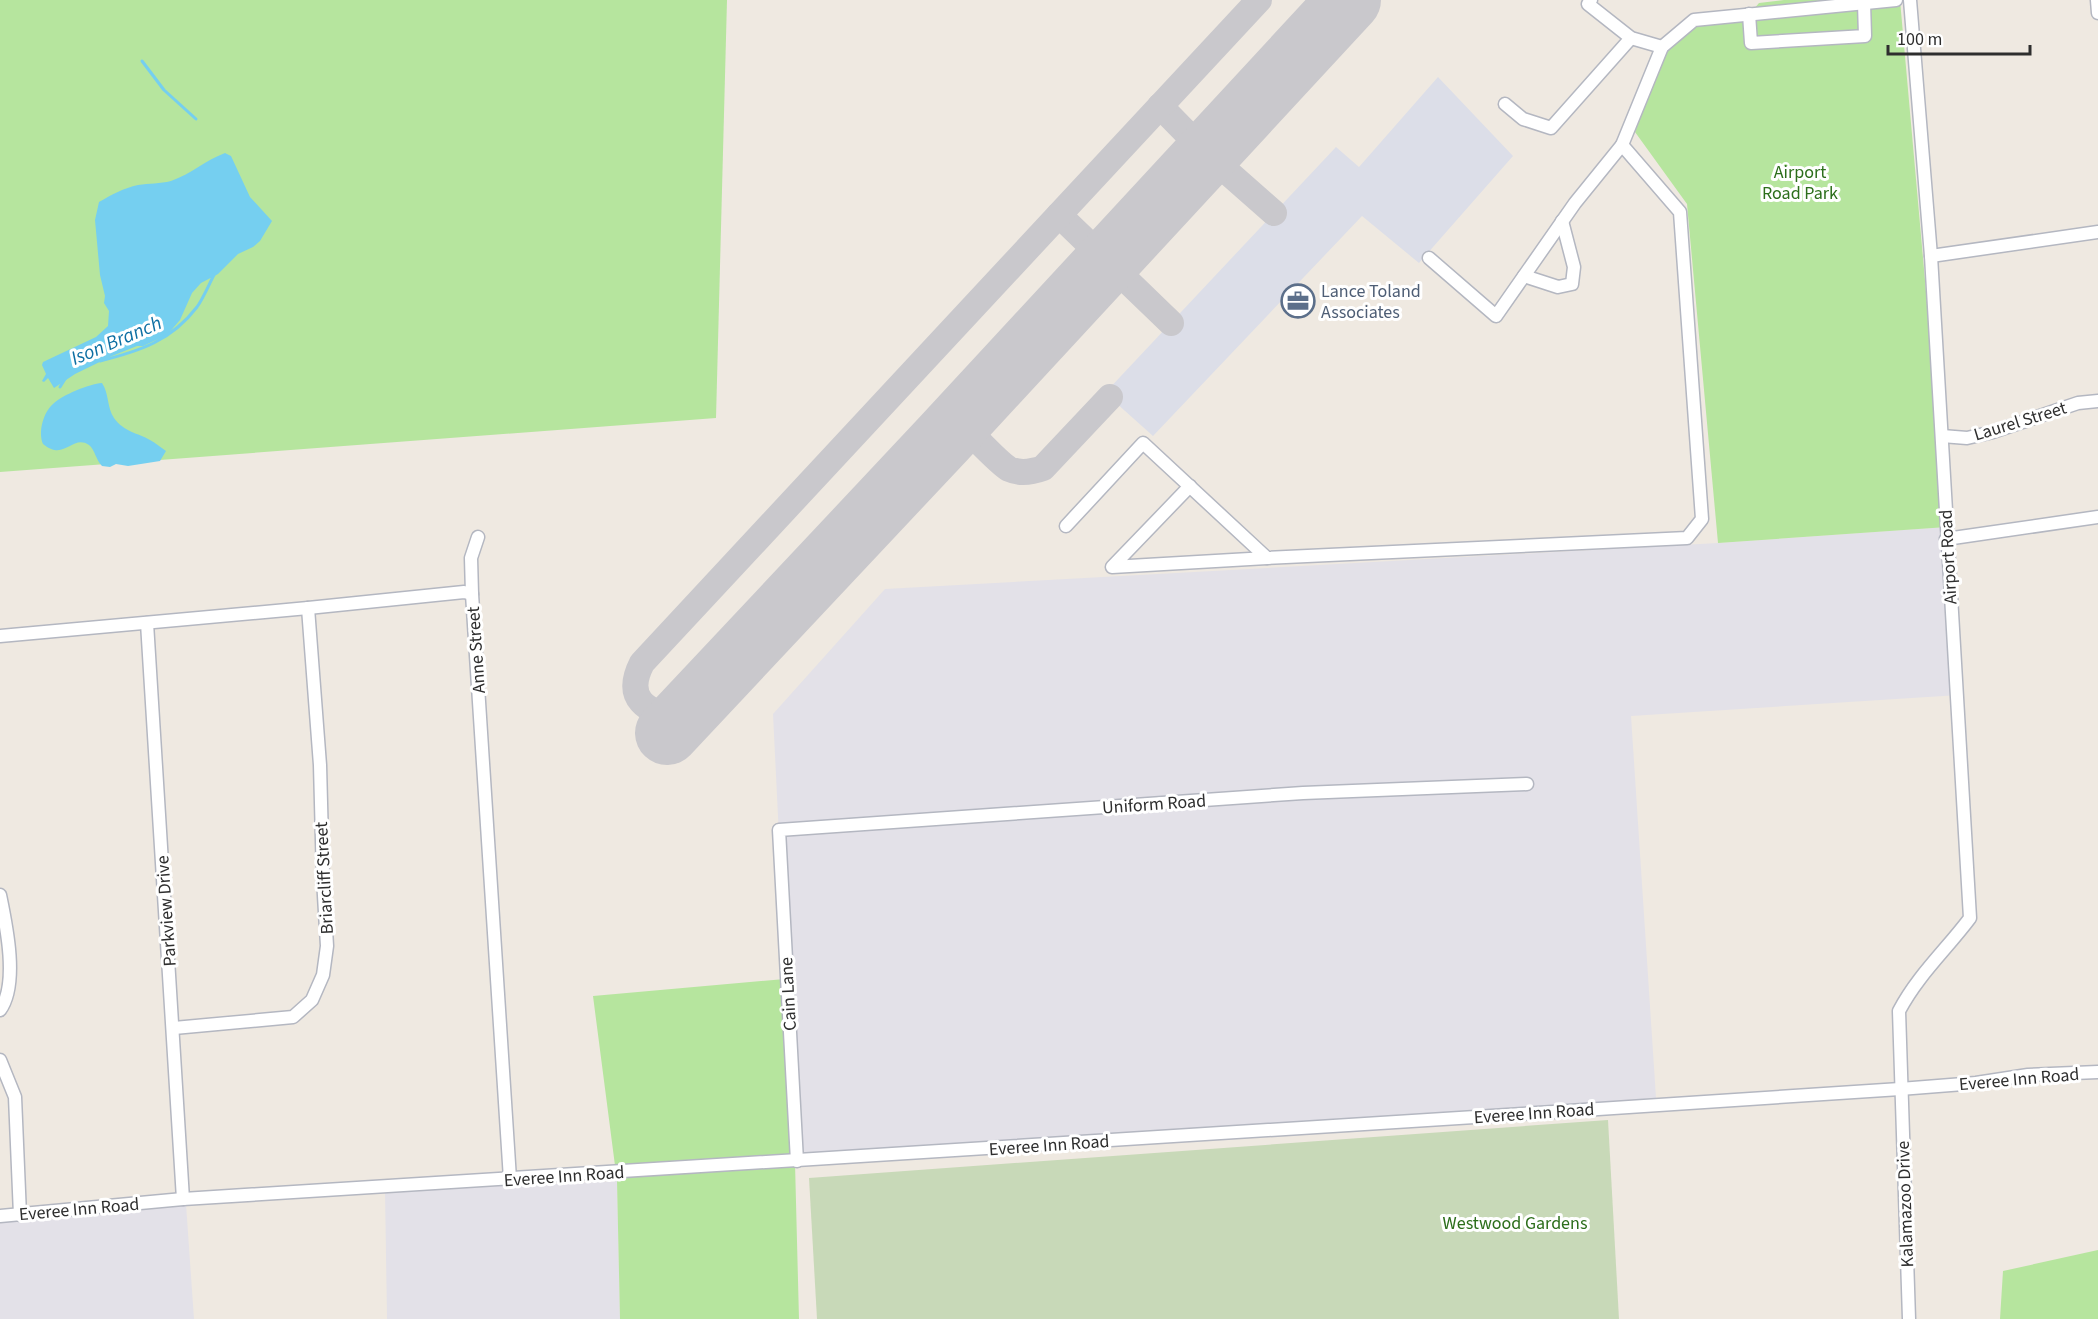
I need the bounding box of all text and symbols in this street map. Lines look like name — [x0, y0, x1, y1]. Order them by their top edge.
scale bar — [1888, 18, 2030, 56]
text: 100 m — [1897, 27, 1942, 52]
park label: Airport Road Park — [1762, 160, 1838, 206]
place label: Lance Toland Associates — [1321, 279, 1421, 325]
office icon: Lance Toland Associates — [1280, 283, 1316, 319]
water label: Ison Branch — [67, 309, 166, 373]
street label: Laurel Street — [1971, 396, 2070, 447]
street label: Airport Road — [1934, 509, 1963, 605]
street label: Anne Street — [461, 606, 492, 694]
street label: Uniform Road — [1101, 788, 1207, 821]
street label: Briarcliff Street — [309, 821, 340, 935]
street label: Parkview Drive — [150, 855, 183, 967]
street label: Cain Lane — [774, 956, 803, 1031]
street label: Everee Inn Road — [1958, 1062, 2080, 1097]
street label: Everee Inn Road — [1473, 1097, 1595, 1130]
street label: Everee Inn Road — [988, 1129, 1110, 1162]
street label: Kalamazoo Drive — [1891, 1140, 1920, 1268]
street label: Everee Inn Road — [503, 1160, 625, 1193]
street label: Everee Inn Road — [18, 1192, 140, 1227]
park label: Westwood Gardens — [1443, 1211, 1587, 1236]

